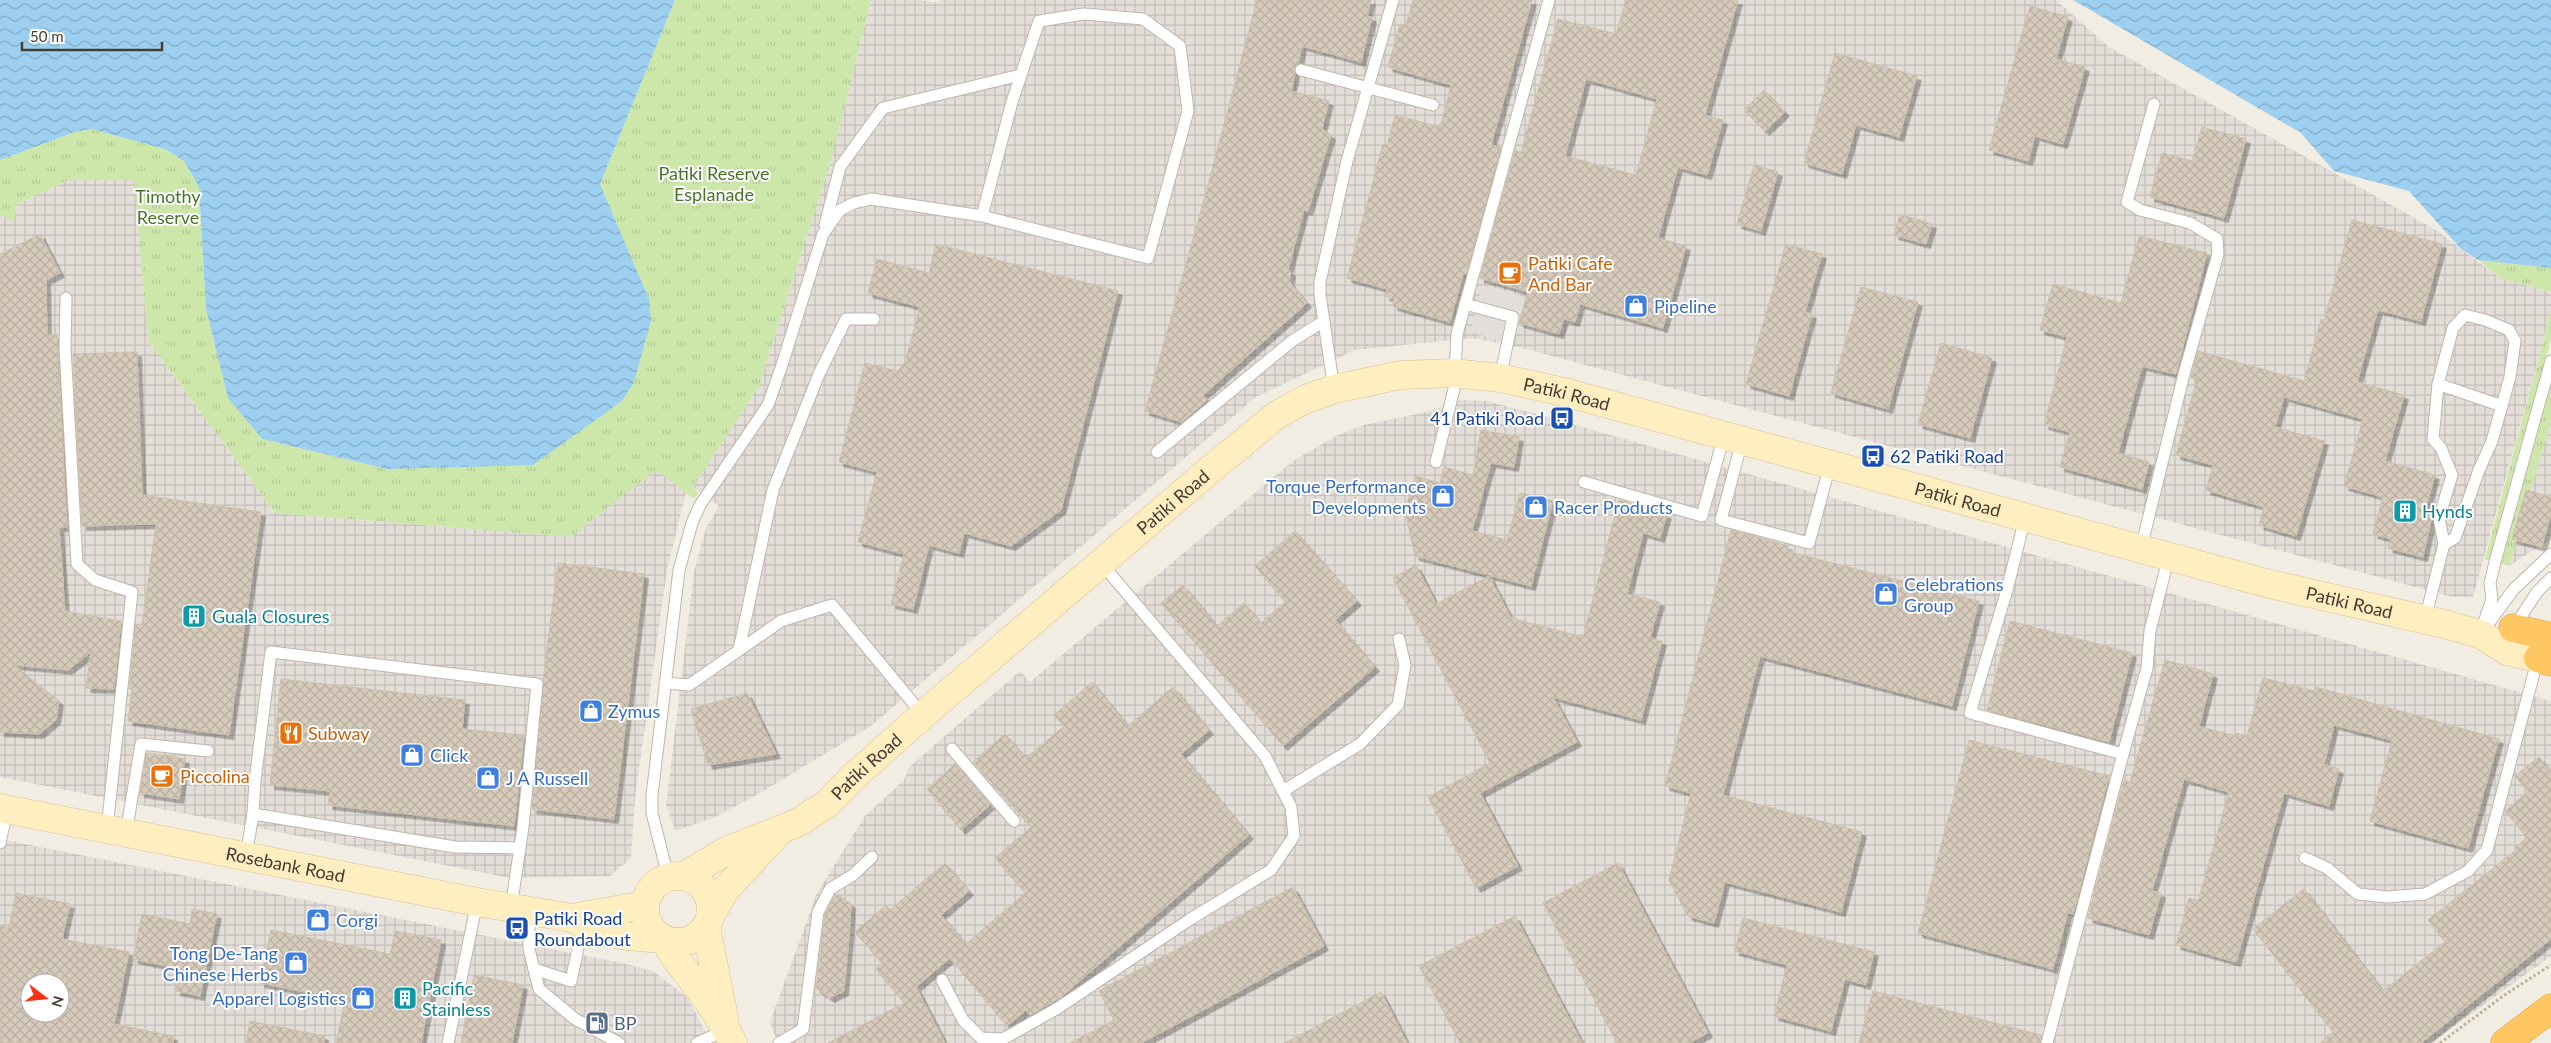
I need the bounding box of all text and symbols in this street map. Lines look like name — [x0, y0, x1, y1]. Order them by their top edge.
scale bar — [22, 20, 162, 52]
text: 50 m — [30, 27, 64, 45]
park label: Patiki Reserve Esplanade — [658, 162, 770, 205]
park label: Timothy Reserve — [135, 185, 201, 228]
place label: Patiki Cafe And Bar — [1528, 252, 1613, 295]
cafe icon: Patiki Cafe And Bar — [1497, 260, 1523, 286]
shop icon: Pipeline — [1623, 293, 1649, 319]
place label: Pipeline — [1654, 295, 1717, 317]
street label: Patiki Road — [1521, 372, 1613, 415]
bus stop icon: 41 Patiki Road — [1549, 405, 1575, 431]
place label: 41 Patiki Road — [1430, 407, 1544, 429]
bus stop icon: 62 Patiki Road — [1860, 443, 1886, 469]
place label: 62 Patiki Road — [1890, 445, 2004, 467]
street label: Patiki Road — [1132, 465, 1213, 539]
place label: Torque Performance Developments — [1266, 475, 1426, 518]
street label: Patiki Road — [1912, 477, 2003, 521]
shop icon: Torque Performance Developments — [1430, 483, 1456, 509]
shop icon: Racer Products — [1523, 494, 1549, 520]
place label: Racer Products — [1554, 496, 1673, 518]
building icon: Hynds — [2392, 498, 2418, 524]
place label: Hynds — [2422, 500, 2473, 522]
place label: Celebrations Group — [1904, 573, 2004, 616]
shop icon: Celebrations Group — [1873, 581, 1899, 607]
street label: Patiki Road — [2304, 582, 2395, 623]
building icon: Guala Closures — [181, 603, 207, 629]
place label: Guala Closures — [212, 605, 330, 627]
shop icon: Zymus — [578, 698, 604, 724]
place label: Zymus — [608, 700, 660, 722]
restaurant icon: Subway — [278, 720, 304, 746]
place label: Subway — [308, 722, 370, 744]
street label: Patiki Road — [826, 728, 906, 804]
shop icon: Click — [399, 742, 425, 768]
place label: Click — [430, 744, 469, 766]
cafe icon: Piccolina — [149, 763, 175, 789]
place label: Piccolina — [180, 765, 250, 787]
shop icon: J A Russell — [475, 765, 501, 791]
place label: J A Russell — [506, 767, 588, 789]
street label: Rosebank Road — [224, 842, 347, 887]
shop icon: Corgi — [305, 907, 331, 933]
place label: Patiki Road Roundabout — [534, 907, 631, 950]
place label: Corgi — [336, 909, 378, 931]
bus stop icon: Patiki Road Roundabout — [504, 915, 530, 941]
place label: Tong De-Tang Chinese Herbs — [163, 942, 278, 985]
shop icon: Tong De-Tang Chinese Herbs — [283, 950, 309, 976]
north arrow — [20, 973, 70, 1023]
place label: Pacific Stainless — [422, 977, 491, 1020]
shop icon: Apparel Logistics — [350, 985, 376, 1011]
building icon: Pacific Stainless — [392, 985, 418, 1011]
place label: Apparel Logistics — [212, 987, 346, 1009]
text: N — [48, 994, 68, 1009]
fuel station icon: BP — [584, 1010, 610, 1036]
place label: BP — [614, 1012, 637, 1034]

